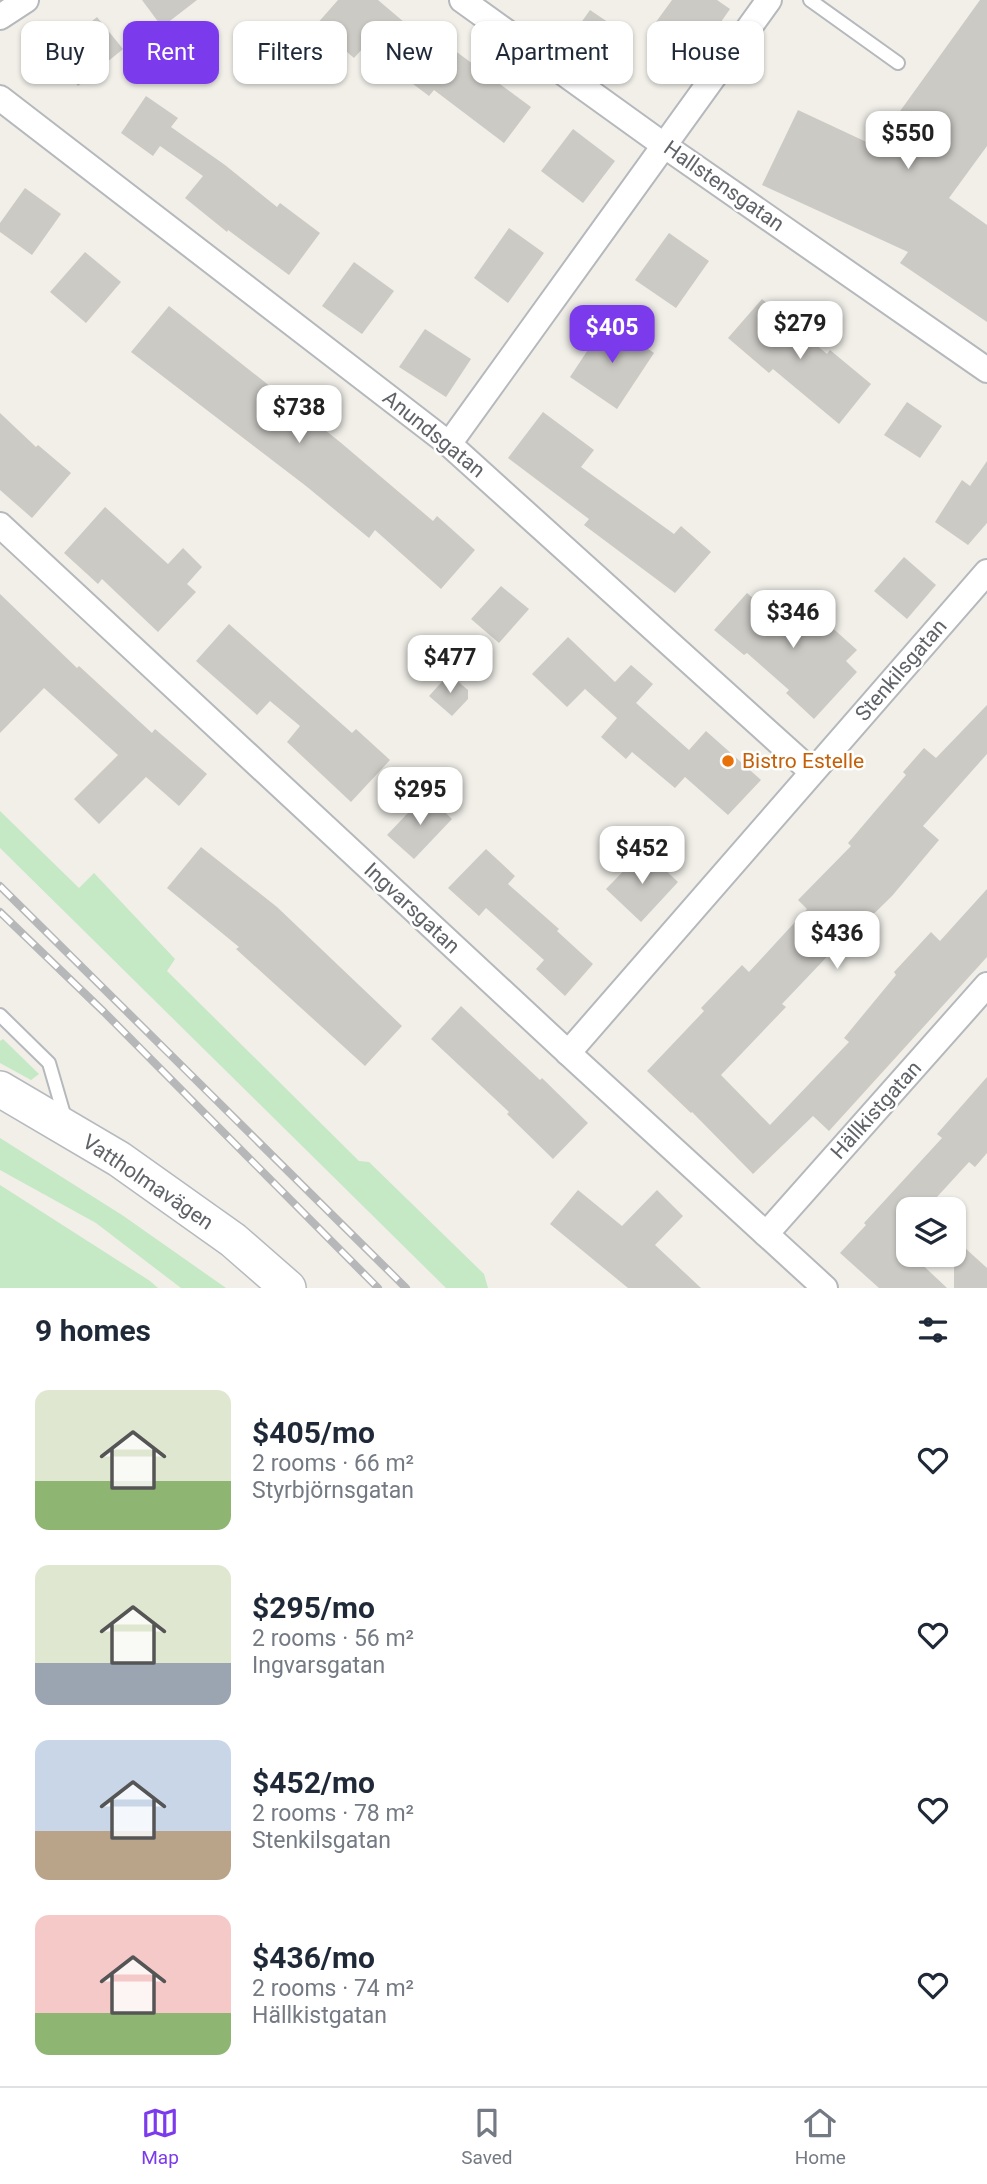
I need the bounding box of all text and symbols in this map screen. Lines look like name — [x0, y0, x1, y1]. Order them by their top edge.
chip: Buy — [21, 21, 109, 84]
chip: Rent — [123, 21, 219, 84]
chip: Filters — [233, 21, 347, 84]
chip: New — [361, 21, 457, 84]
chip: Apartment — [471, 21, 633, 84]
chip: House — [647, 21, 764, 84]
pin: $550 — [867, 111, 949, 171]
text: $550 — [882, 120, 934, 147]
street label: Hallstensgatan — [659, 136, 789, 236]
pin: $279 — [759, 302, 841, 361]
pin: $405 — [571, 306, 653, 365]
text: $279 — [774, 310, 826, 337]
text: $405 — [586, 314, 638, 341]
pin: $738 — [258, 386, 340, 445]
street label: Anundsgatan — [378, 386, 490, 482]
text: $738 — [273, 394, 325, 421]
pin: $346 — [752, 590, 834, 650]
text: $346 — [767, 599, 819, 626]
street label: Stenkilsgatan — [850, 614, 952, 726]
pin: $477 — [409, 636, 491, 695]
text: $477 — [424, 644, 476, 671]
place label: Bistro Estelle — [742, 749, 864, 773]
marker: Bistro Estelle — [720, 753, 736, 769]
pin: $295 — [379, 768, 461, 827]
text: $295 — [394, 776, 446, 803]
pin: $452 — [601, 826, 683, 886]
text: $452 — [616, 835, 668, 862]
street label: Ingvarsgatan — [359, 858, 465, 958]
pin: $436 — [796, 912, 878, 971]
text: $436 — [811, 920, 863, 947]
street label: Hällkistgatan — [826, 1056, 926, 1164]
street label: Vattholmavägen — [78, 1129, 218, 1235]
map controls — [896, 1197, 966, 1267]
button: layers — [896, 1197, 966, 1267]
icon: filters — [914, 1311, 952, 1349]
text: 9 homes — [35, 1313, 151, 1348]
text: $405/mo — [252, 1415, 375, 1450]
icon: home — [91, 1418, 175, 1502]
icon: heart — [914, 1441, 952, 1479]
text: 2 rooms · 66 m² — [252, 1450, 414, 1477]
text: Styrbjörnsgatan — [252, 1477, 414, 1504]
text: $295/mo — [252, 1590, 375, 1625]
icon: home — [91, 1593, 175, 1677]
icon: heart — [914, 1616, 952, 1654]
text: 2 rooms · 56 m² — [252, 1625, 414, 1652]
text: Ingvarsgatan — [252, 1652, 385, 1679]
text: $452/mo — [252, 1765, 375, 1800]
icon: home — [91, 1768, 175, 1852]
icon: heart — [914, 1791, 952, 1829]
text: 2 rooms · 78 m² — [252, 1800, 414, 1827]
text: Stenkilsgatan — [252, 1827, 391, 1854]
text: $436/mo — [252, 1940, 375, 1975]
icon: home — [91, 1943, 175, 2027]
icon: heart — [914, 1966, 952, 2004]
text: 2 rooms · 74 m² — [252, 1975, 414, 2002]
text: Hällkistgatan — [252, 2002, 387, 2029]
tab: Map — [141, 2104, 179, 2169]
tab: Saved — [461, 2104, 513, 2169]
tab: Home — [795, 2104, 846, 2169]

